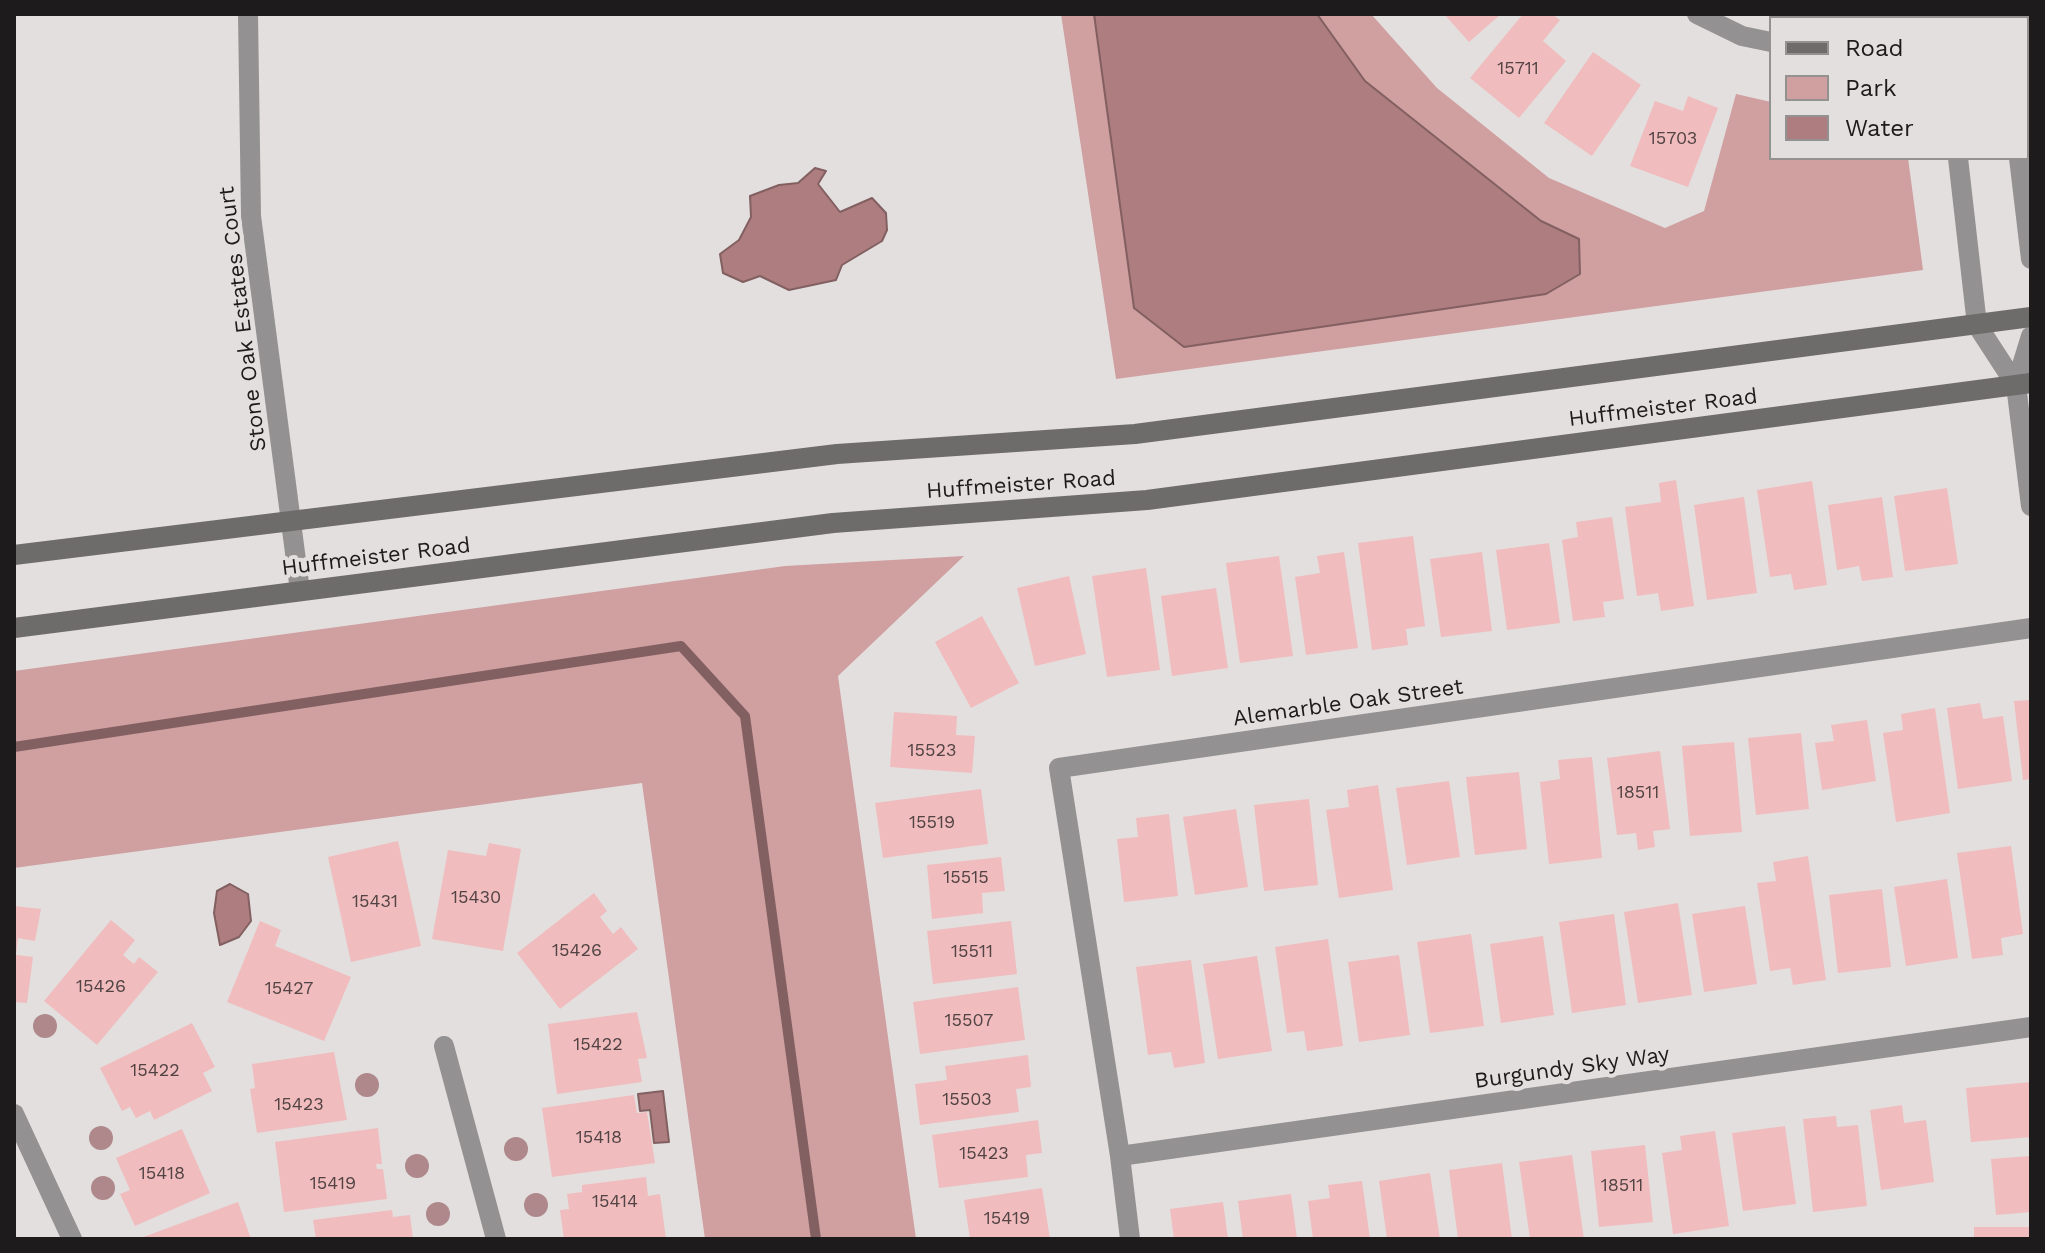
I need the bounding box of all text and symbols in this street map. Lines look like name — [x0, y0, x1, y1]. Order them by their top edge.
legend — [1769, 16, 2029, 160]
text: Road — [1845, 34, 1904, 62]
house number: 15711 — [1497, 58, 1539, 80]
text: Park — [1845, 74, 1897, 102]
text: Water — [1845, 114, 1914, 142]
house number: 15703 — [1649, 128, 1697, 150]
street label: Stone Oak Estates Court — [214, 185, 272, 453]
street label: Huffmeister Road — [1567, 383, 1759, 433]
street label: Huffmeister Road — [925, 465, 1117, 505]
street label: Huffmeister Road — [280, 532, 472, 582]
street label: Alemarble Oak Street — [1231, 674, 1465, 732]
house number: 15523 — [908, 740, 956, 762]
house number: 18511 — [1617, 782, 1659, 804]
house number: 15519 — [909, 812, 955, 834]
house number: 15515 — [943, 867, 989, 889]
house number: 15430 — [451, 887, 501, 909]
house number: 15431 — [352, 891, 398, 913]
house number: 15426 — [552, 940, 602, 962]
house number: 15511 — [951, 941, 993, 963]
house number: 15426 — [76, 976, 126, 998]
house number: 15427 — [265, 978, 313, 1000]
house number: 15507 — [945, 1010, 993, 1032]
house number: 15422 — [573, 1034, 623, 1056]
street label: Burgundy Sky Way — [1473, 1041, 1671, 1095]
house number: 15422 — [130, 1060, 180, 1082]
house number: 15503 — [942, 1089, 992, 1111]
house number: 15423 — [274, 1094, 324, 1116]
house number: 15418 — [576, 1127, 622, 1149]
house number: 15423 — [959, 1143, 1009, 1165]
house number: 15418 — [139, 1163, 185, 1185]
house number: 15419 — [310, 1173, 356, 1195]
house number: 18511 — [1601, 1175, 1643, 1197]
house number: 15414 — [592, 1191, 638, 1213]
house number: 15419 — [984, 1208, 1030, 1230]

